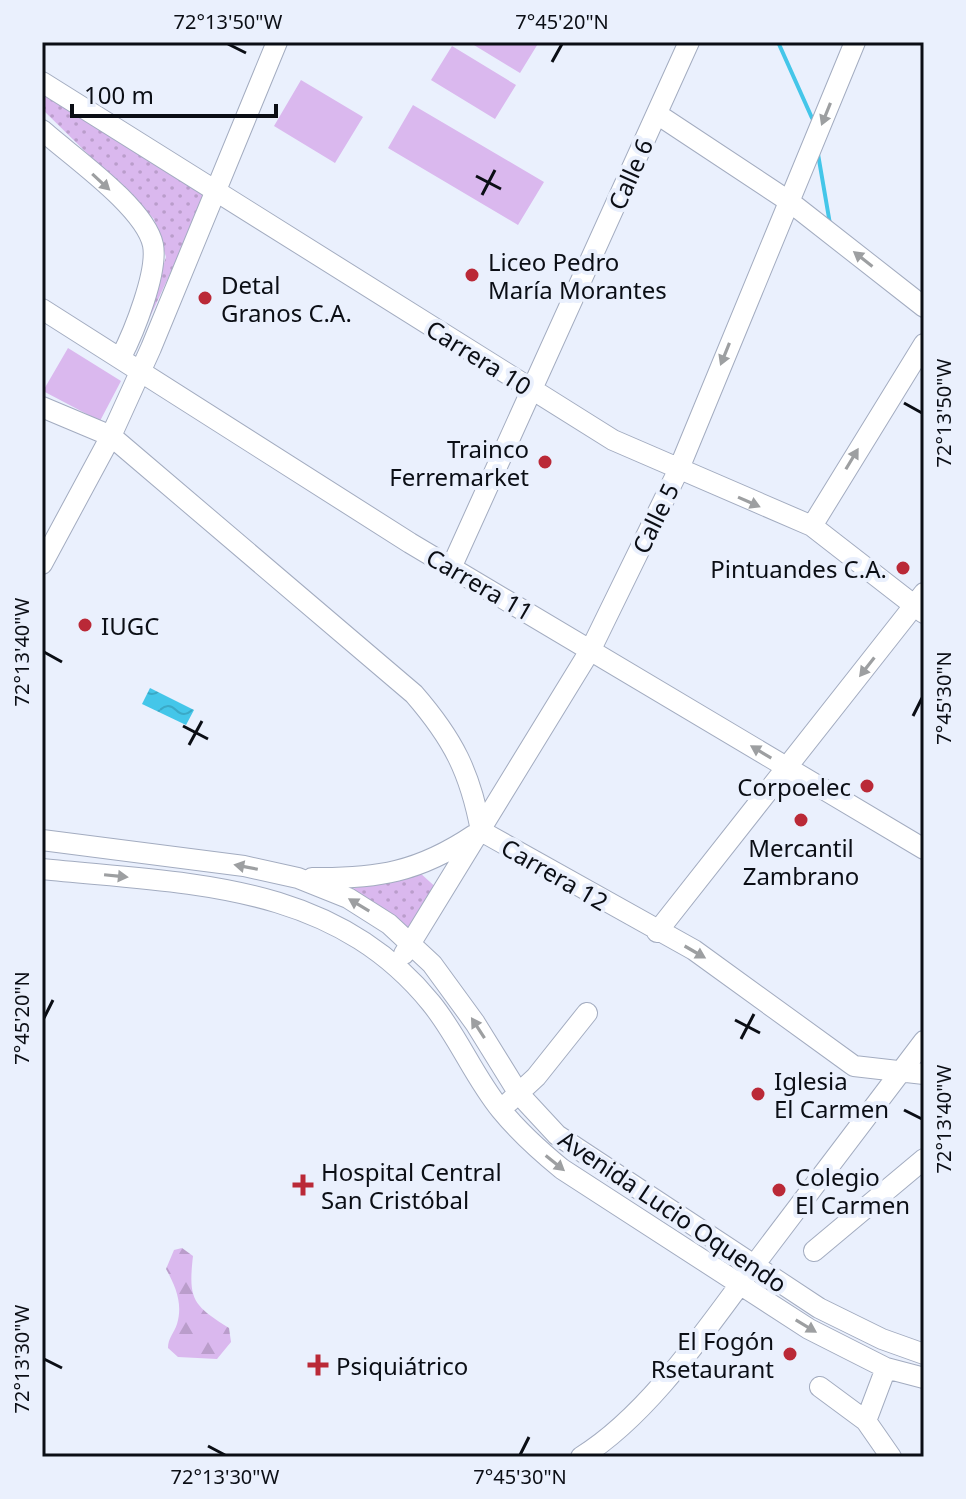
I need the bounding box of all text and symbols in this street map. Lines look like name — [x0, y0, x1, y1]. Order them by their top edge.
text: 72°13'50"W — [174, 8, 283, 35]
text: 7°45'20"N — [515, 8, 609, 35]
scale bar — [72, 68, 276, 118]
text: 100 m — [84, 78, 154, 111]
one-way arrow — [819, 102, 832, 126]
street label: Calle 6 — [600, 133, 660, 215]
one-way arrow — [91, 172, 110, 190]
place label: Liceo Pedro María Morantes — [488, 245, 667, 306]
one-way arrow — [853, 252, 873, 268]
marker: Liceo Pedro María Morantes — [463, 266, 481, 284]
place label: Detal Granos C.A. — [221, 268, 352, 329]
marker: Detal Granos C.A. — [196, 289, 214, 307]
street label: Carrera 10 — [420, 312, 538, 402]
one-way arrow — [718, 342, 731, 366]
text: 72°13'50"W — [930, 358, 957, 467]
place label: Trainco Ferremarket — [389, 432, 529, 493]
one-way arrow — [845, 448, 859, 470]
marker: Trainco Ferremarket — [536, 453, 554, 471]
street label: Calle 5 — [624, 477, 686, 559]
one-way arrow — [737, 495, 761, 508]
street label: Carrera 11 — [421, 540, 539, 628]
place label: Pintuandes C.A. — [710, 552, 887, 585]
marker: Pintuandes C.A. — [894, 559, 912, 577]
text: 72°13'40"W — [8, 597, 35, 706]
place label: IUGC — [101, 609, 159, 642]
marker: IUGC — [76, 616, 94, 634]
text: 7°45'30"N — [930, 651, 957, 745]
one-way arrow — [859, 657, 875, 677]
one-way arrow — [750, 745, 772, 759]
place label: Corpoelec — [737, 770, 851, 803]
marker: Corpoelec — [858, 777, 876, 795]
marker: Mercantil Zambrano — [792, 811, 810, 829]
street label: Carrera 12 — [496, 830, 614, 918]
place label: Mercantil Zambrano — [743, 831, 859, 892]
one-way arrow — [233, 860, 258, 872]
one-way arrow — [104, 870, 129, 883]
one-way arrow — [348, 898, 370, 912]
one-way arrow — [684, 945, 706, 959]
text: 7°45'20"N — [8, 971, 35, 1065]
one-way arrow — [472, 1017, 486, 1039]
place label: Iglesia El Carmen — [774, 1064, 889, 1125]
text: 72°13'40"W — [930, 1064, 957, 1173]
marker: Iglesia El Carmen — [749, 1085, 767, 1103]
street label: Avenida Lucio Oquendo — [553, 1122, 793, 1300]
one-way arrow — [545, 1154, 565, 1171]
place label: Hospital Central San Cristóbal — [321, 1155, 502, 1216]
place label: Colegio El Carmen — [795, 1160, 910, 1221]
marker: Hospital Central San Cristóbal — [292, 1174, 314, 1196]
marker: Colegio El Carmen — [770, 1181, 788, 1199]
text: 72°13'30"W — [8, 1304, 35, 1413]
one-way arrow — [795, 1319, 817, 1333]
place label: El Fogón Rsetaurant — [651, 1324, 774, 1385]
marker: El Fogón Rsetaurant — [781, 1345, 799, 1363]
place label: Psiquiátrico — [336, 1349, 468, 1382]
marker: Psiquiátrico — [307, 1354, 329, 1376]
text: 72°13'30"W — [171, 1463, 280, 1490]
text: 7°45'30"N — [473, 1463, 567, 1490]

